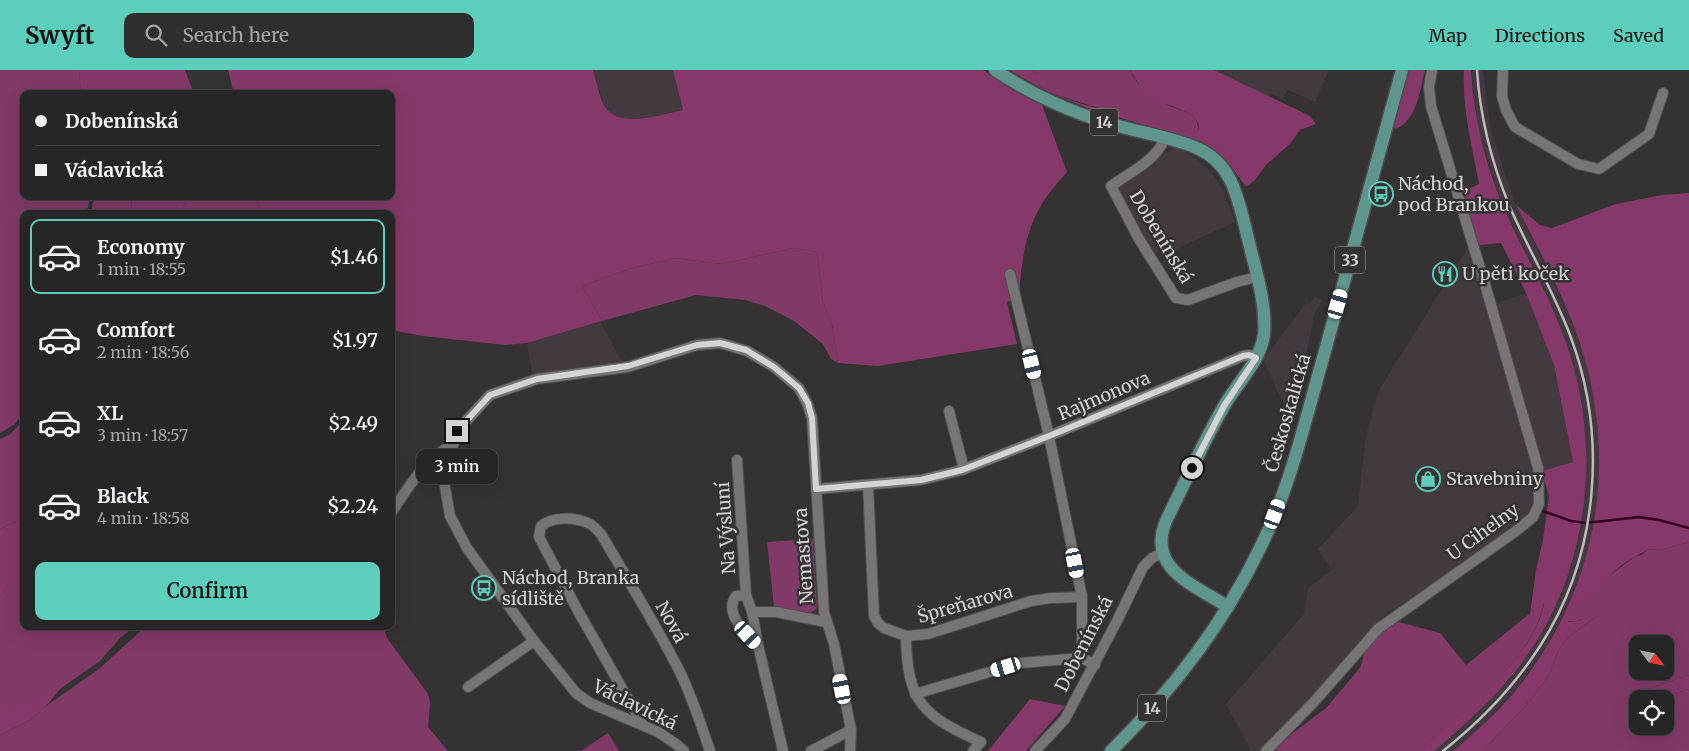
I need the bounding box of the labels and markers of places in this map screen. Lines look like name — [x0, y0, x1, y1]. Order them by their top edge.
place label: Náchod, pod Brankou — [1398, 172, 1510, 216]
bus stop icon: Náchod, pod Brankou — [1368, 181, 1394, 207]
restaurant icon: U pěti koček — [1432, 261, 1458, 287]
place label: U pěti koček — [1462, 262, 1570, 285]
shop icon: Stavebniny — [1415, 466, 1441, 492]
place label: Stavebniny — [1446, 467, 1544, 490]
place label: Náchod, Branka sídliště — [502, 566, 640, 610]
bus stop icon: Náchod, Branka sídliště — [471, 575, 497, 601]

